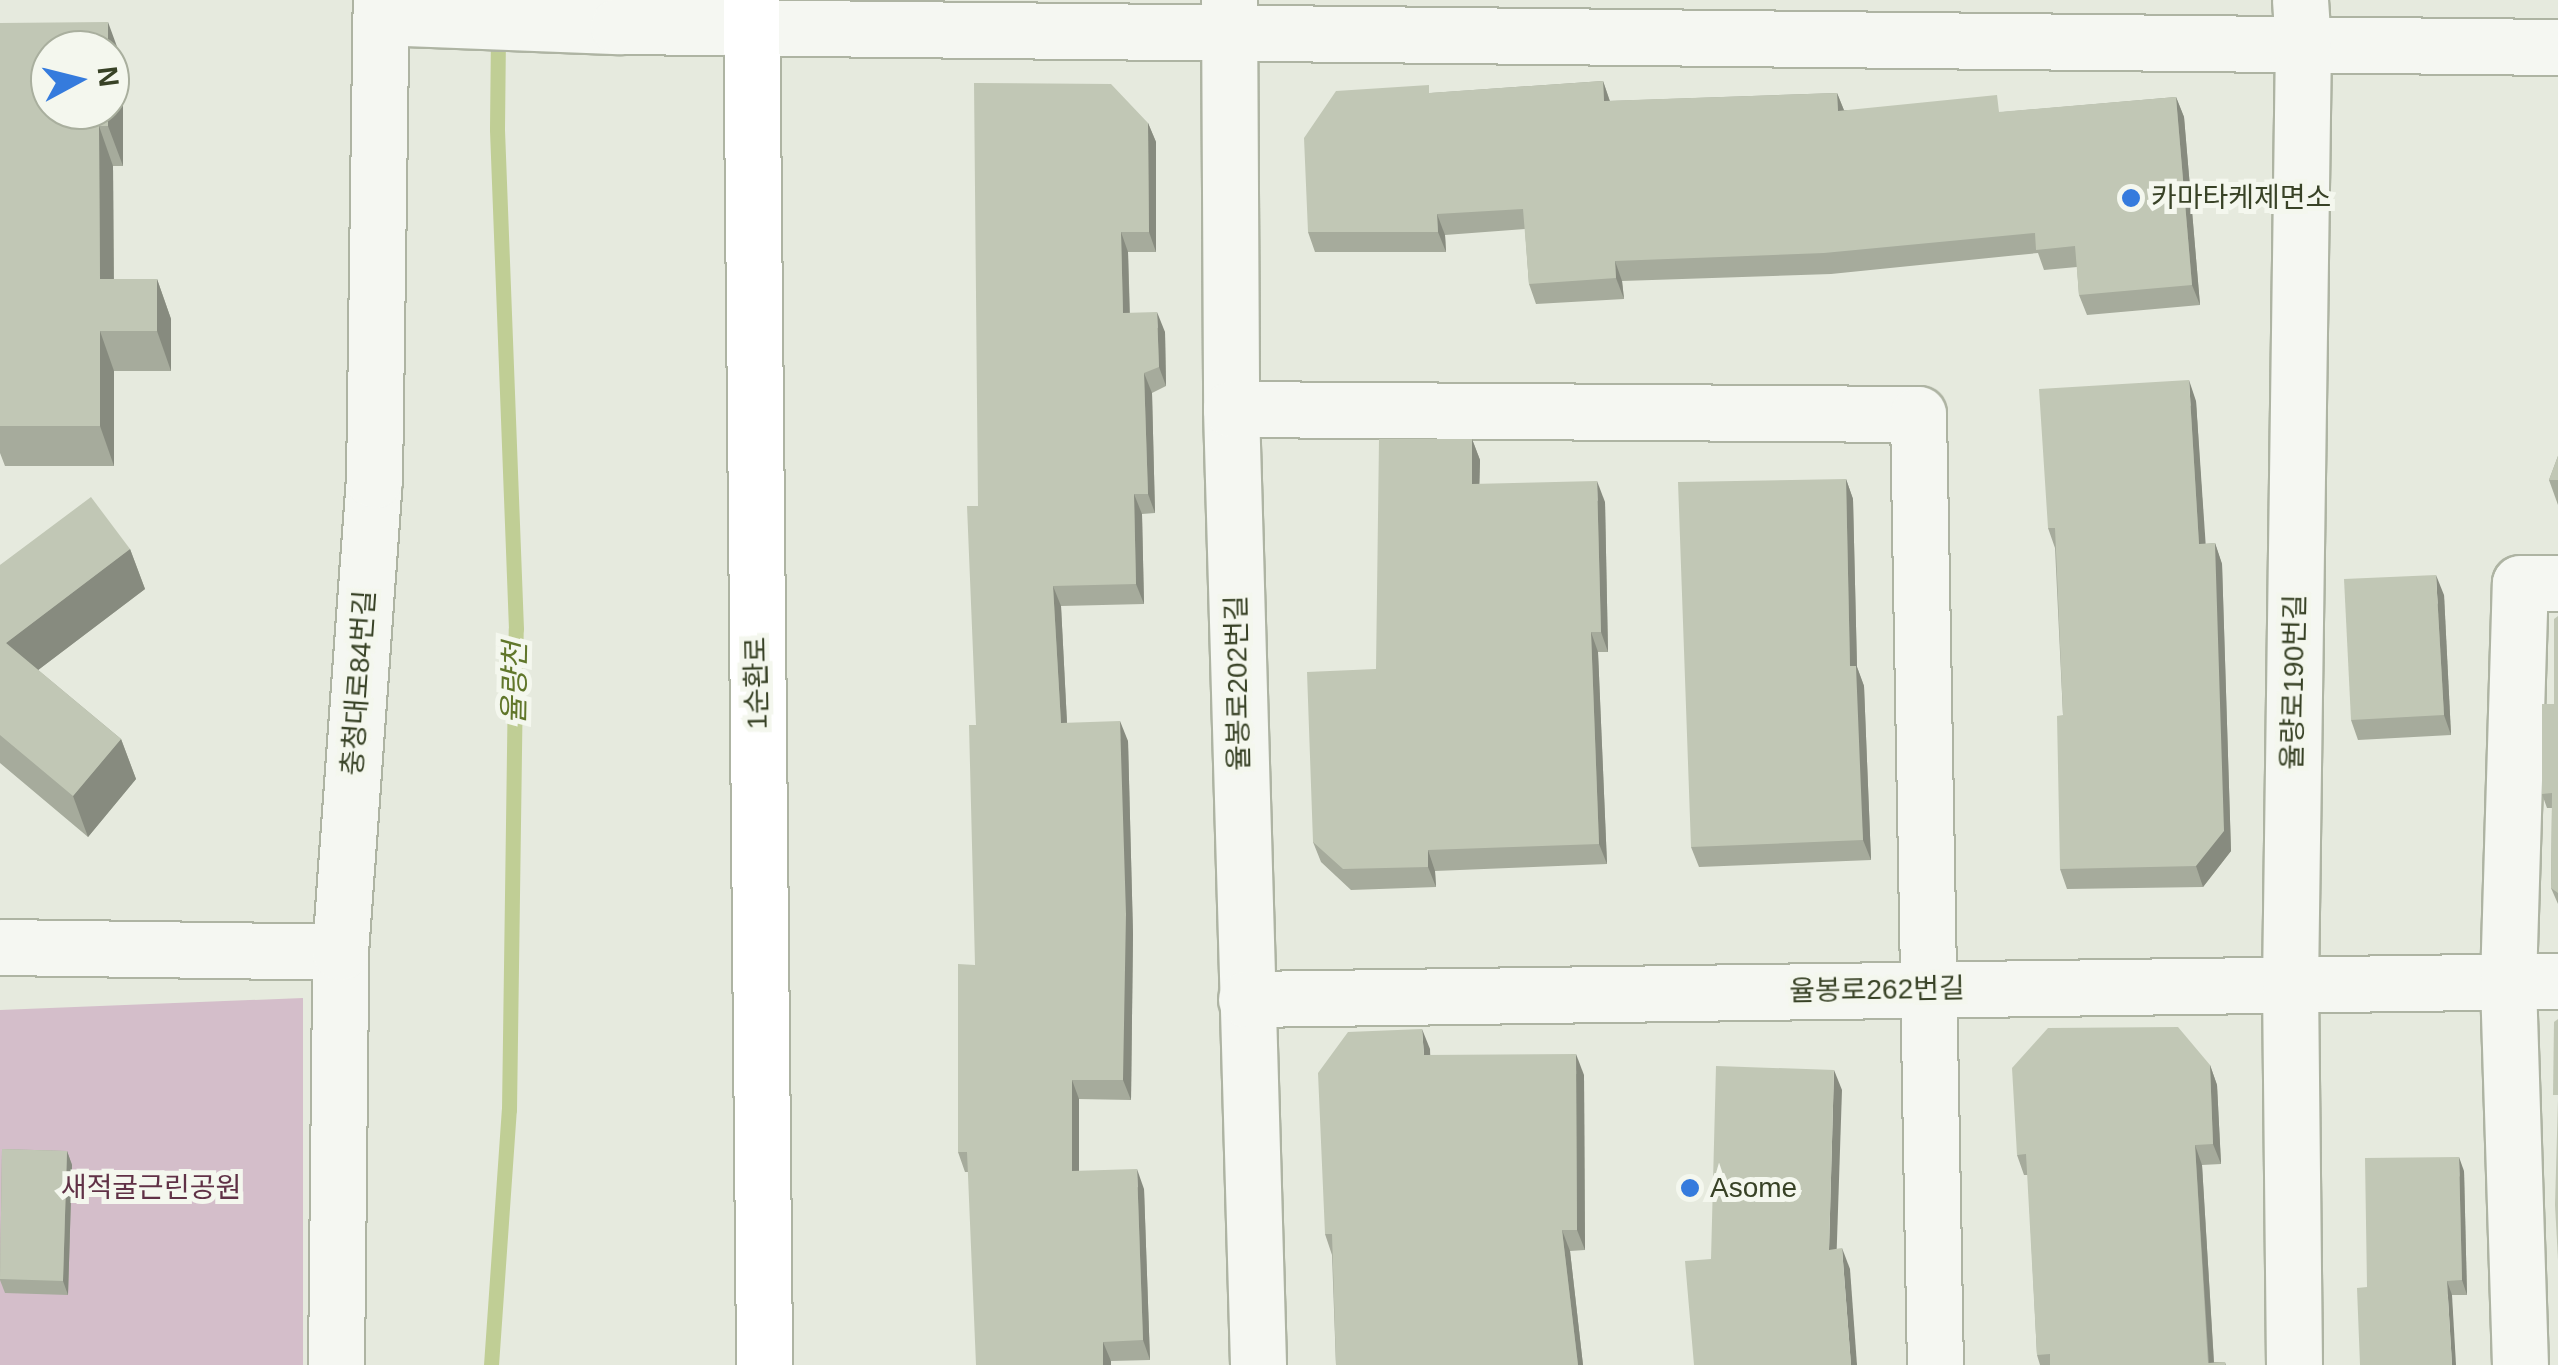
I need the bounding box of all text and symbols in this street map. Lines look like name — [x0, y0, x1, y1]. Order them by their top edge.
north arrow — [30, 30, 130, 130]
text: N — [92, 65, 125, 88]
place label: 카마타케제면소 — [2151, 181, 2331, 215]
marker: 카마타케제면소 — [2120, 187, 2142, 209]
street label: 충청대로84번길 — [336, 589, 382, 777]
street label: 율량로190번길 — [2276, 594, 2312, 770]
street label: 율봉로202번길 — [1220, 595, 1256, 771]
street label: 1순환로 — [739, 636, 775, 730]
water label: 율량천 — [496, 641, 534, 725]
street label: 율봉로262번길 — [1789, 972, 1965, 1008]
park label: 새적굴근린공원 — [61, 1171, 241, 1205]
place label: Asome — [1710, 1171, 1797, 1205]
marker: Asome — [1679, 1177, 1701, 1199]

